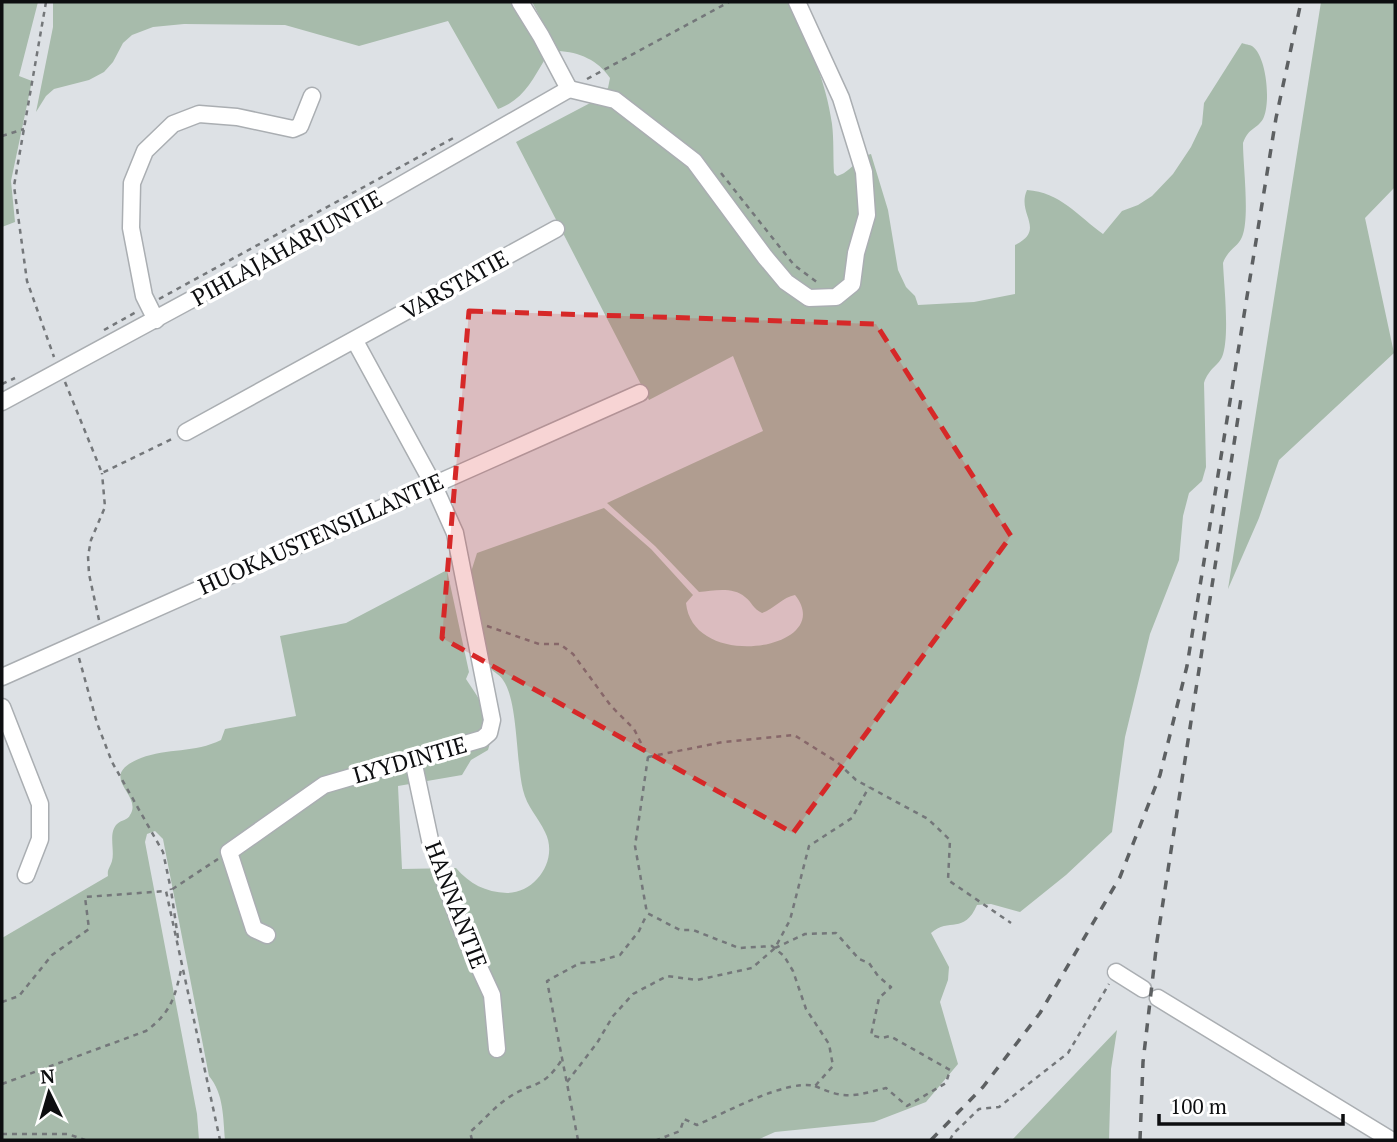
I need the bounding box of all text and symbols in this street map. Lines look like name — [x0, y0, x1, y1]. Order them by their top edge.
street label: PIHLAJAHARJUNTIE — [186, 182, 388, 313]
street label: VARSTATIE — [396, 242, 514, 327]
street label: HUOKAUSTENSILLANTIE — [193, 465, 448, 602]
street label: LYYDINTIE — [349, 728, 470, 791]
street label: HANNANTIE — [418, 837, 495, 973]
north arrow — [14, 1058, 84, 1128]
text: N — [39, 1062, 56, 1089]
scale bar — [1159, 1082, 1343, 1126]
text: 100 m — [1170, 1092, 1227, 1120]

